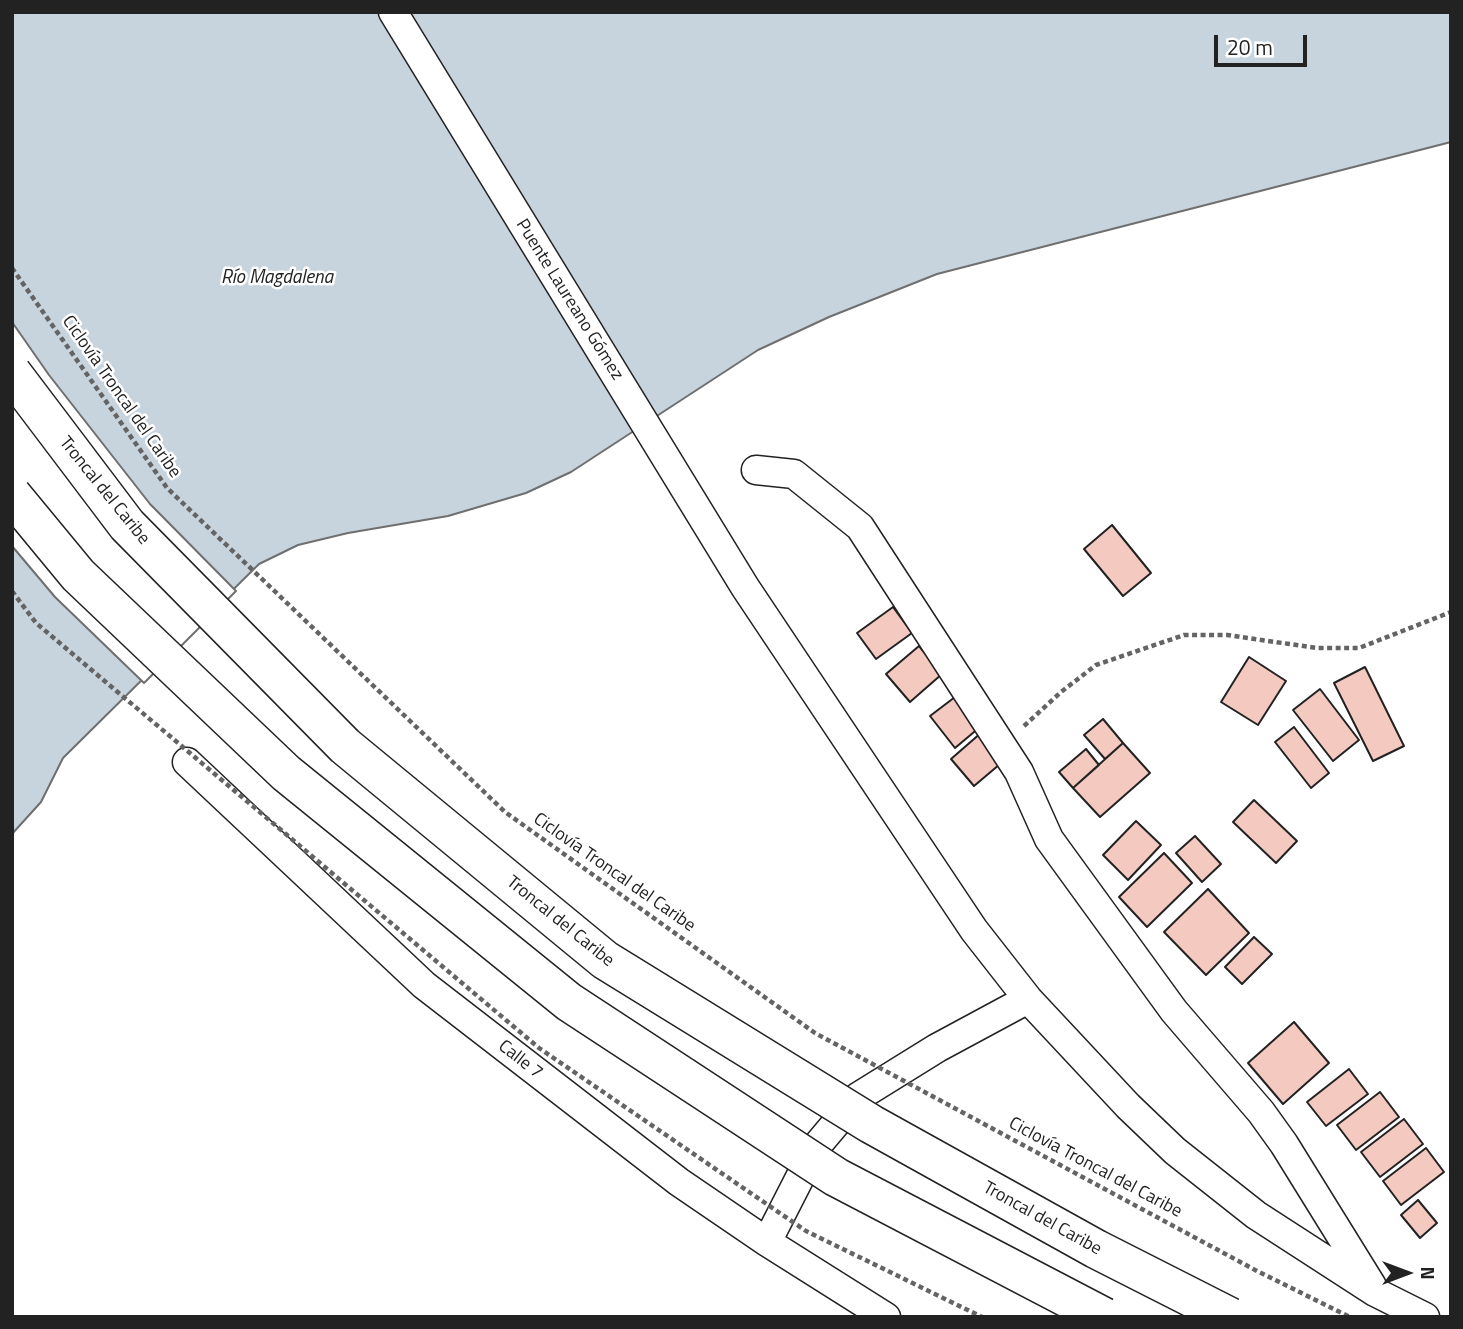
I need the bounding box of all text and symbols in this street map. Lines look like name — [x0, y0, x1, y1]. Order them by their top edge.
scale bar — [1218, 21, 1311, 65]
text: 20 m — [1227, 31, 1273, 63]
street label: Puente Laureano Gómez — [511, 216, 627, 384]
water label: Río Magdalena — [221, 267, 333, 289]
street label: Ciclovía Troncal del Caribe — [57, 312, 185, 482]
street label: Troncal del Caribe — [54, 433, 154, 549]
street label: Ciclovía Troncal del Caribe — [529, 809, 699, 937]
street label: Troncal del Caribe — [502, 872, 618, 972]
street label: Calle 7 — [494, 1036, 546, 1084]
street label: Ciclovía Troncal del Caribe — [1005, 1113, 1185, 1223]
street label: Troncal del Caribe — [979, 1177, 1105, 1261]
north arrow — [1372, 1238, 1442, 1308]
text: N — [1414, 1266, 1443, 1280]

